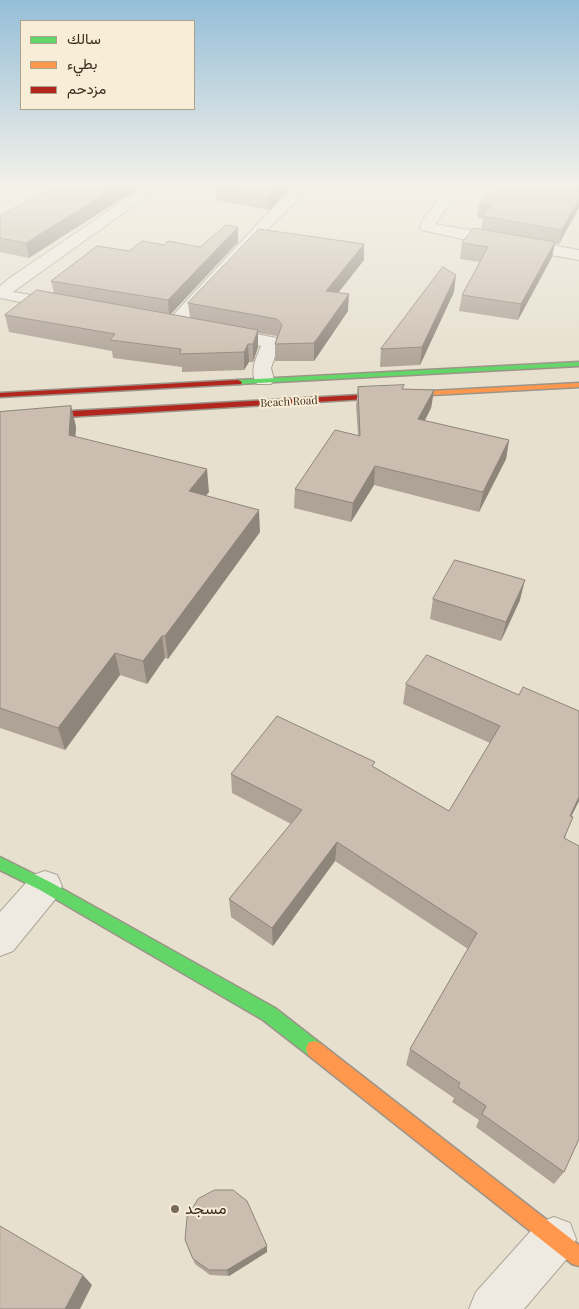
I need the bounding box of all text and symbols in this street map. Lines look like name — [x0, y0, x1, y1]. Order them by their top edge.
legend — [20, 20, 195, 110]
text: سالك — [67, 28, 101, 48]
text: بطيء — [67, 53, 97, 73]
text: مزدحم — [67, 78, 106, 98]
street label: Beach Road — [260, 394, 318, 410]
place label: مسجد — [185, 1199, 226, 1219]
marker: مسجد — [169, 1203, 181, 1215]

